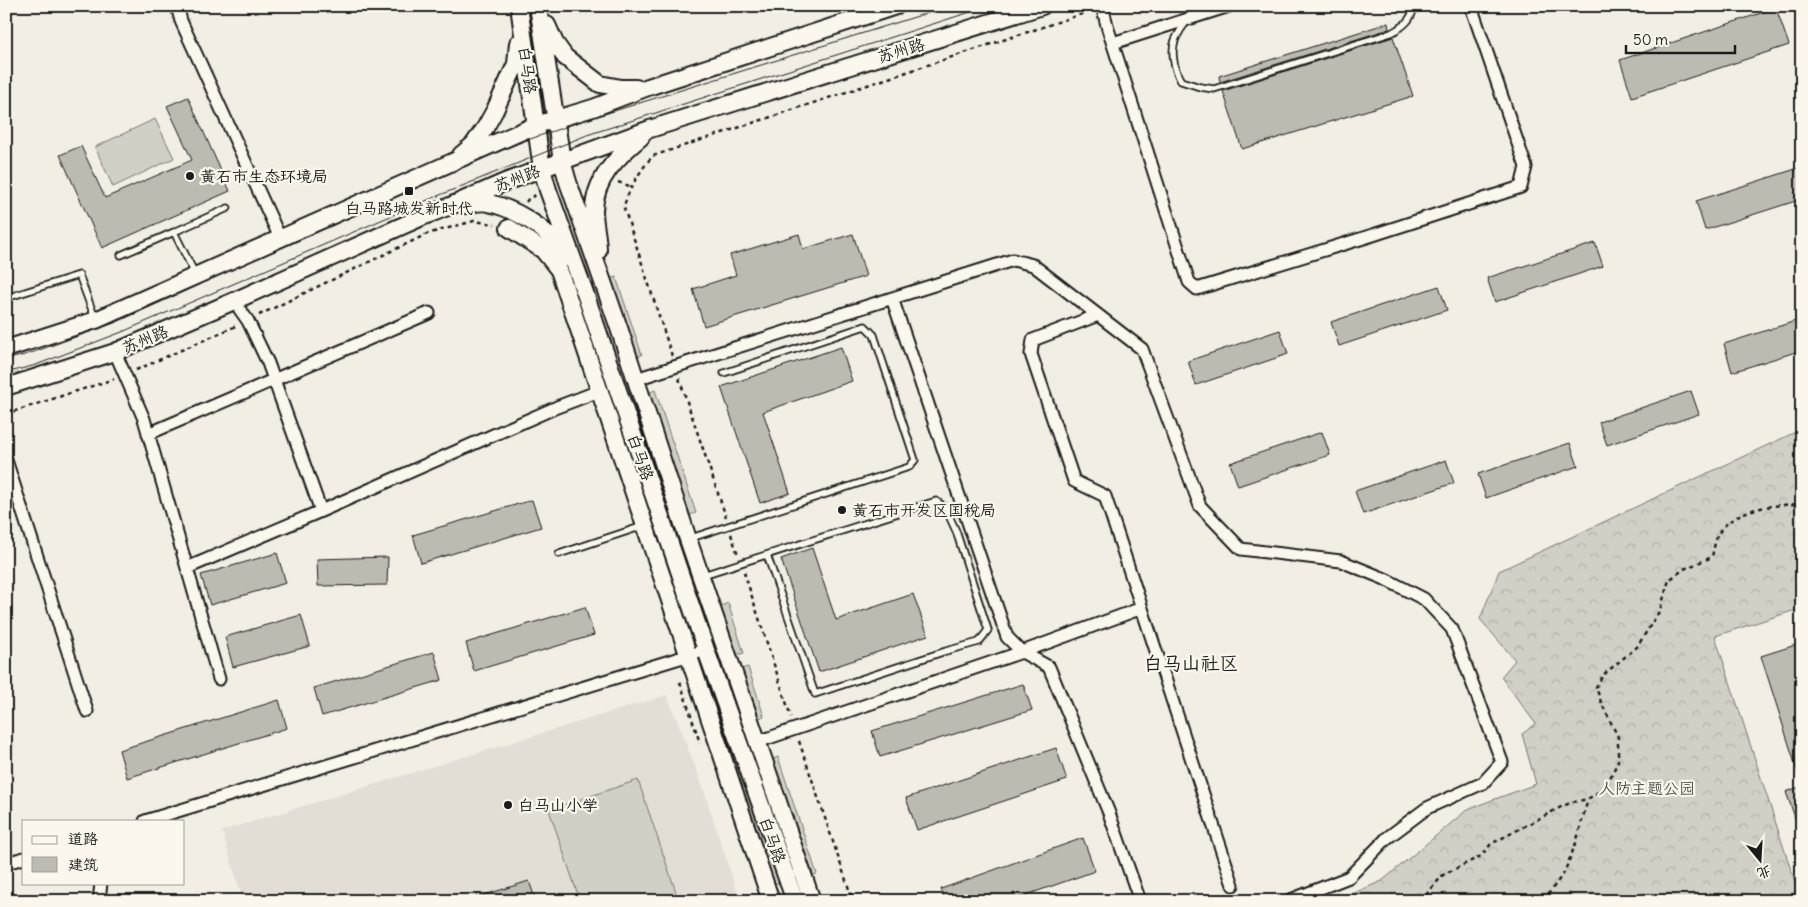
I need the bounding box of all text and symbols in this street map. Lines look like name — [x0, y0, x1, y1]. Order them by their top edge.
scale bar — [1626, 22, 1734, 54]
text: 50 m — [1633, 30, 1668, 49]
street label: 苏州路 — [875, 33, 927, 67]
street label: 白马路 — [515, 45, 541, 95]
street label: 苏州路 — [491, 160, 543, 196]
place label: 黄石市生态环境局 — [200, 166, 328, 186]
marker: 黄石市生态环境局 — [184, 170, 196, 182]
marker: 白马路城发新时代 — [403, 185, 415, 197]
place label: 白马路城发新时代 — [345, 198, 473, 218]
street label: 苏州路 — [119, 320, 171, 358]
street label: 白马路 — [624, 431, 658, 483]
place label: 黄石市开发区国税局 — [852, 500, 996, 520]
marker: 黄石市开发区国税局 — [836, 504, 848, 516]
district label: 白马山社区 — [1143, 651, 1239, 675]
park label: 人防主题公园 — [1599, 778, 1695, 798]
place label: 白马山小学 — [518, 795, 598, 815]
marker: 白马山小学 — [502, 799, 514, 811]
street label: 白马路 — [756, 814, 790, 866]
legend — [22, 820, 185, 884]
text: 道路 — [68, 829, 98, 848]
north arrow — [1736, 834, 1786, 884]
text: 建筑 — [68, 855, 98, 874]
text: 北 — [1755, 862, 1773, 883]

